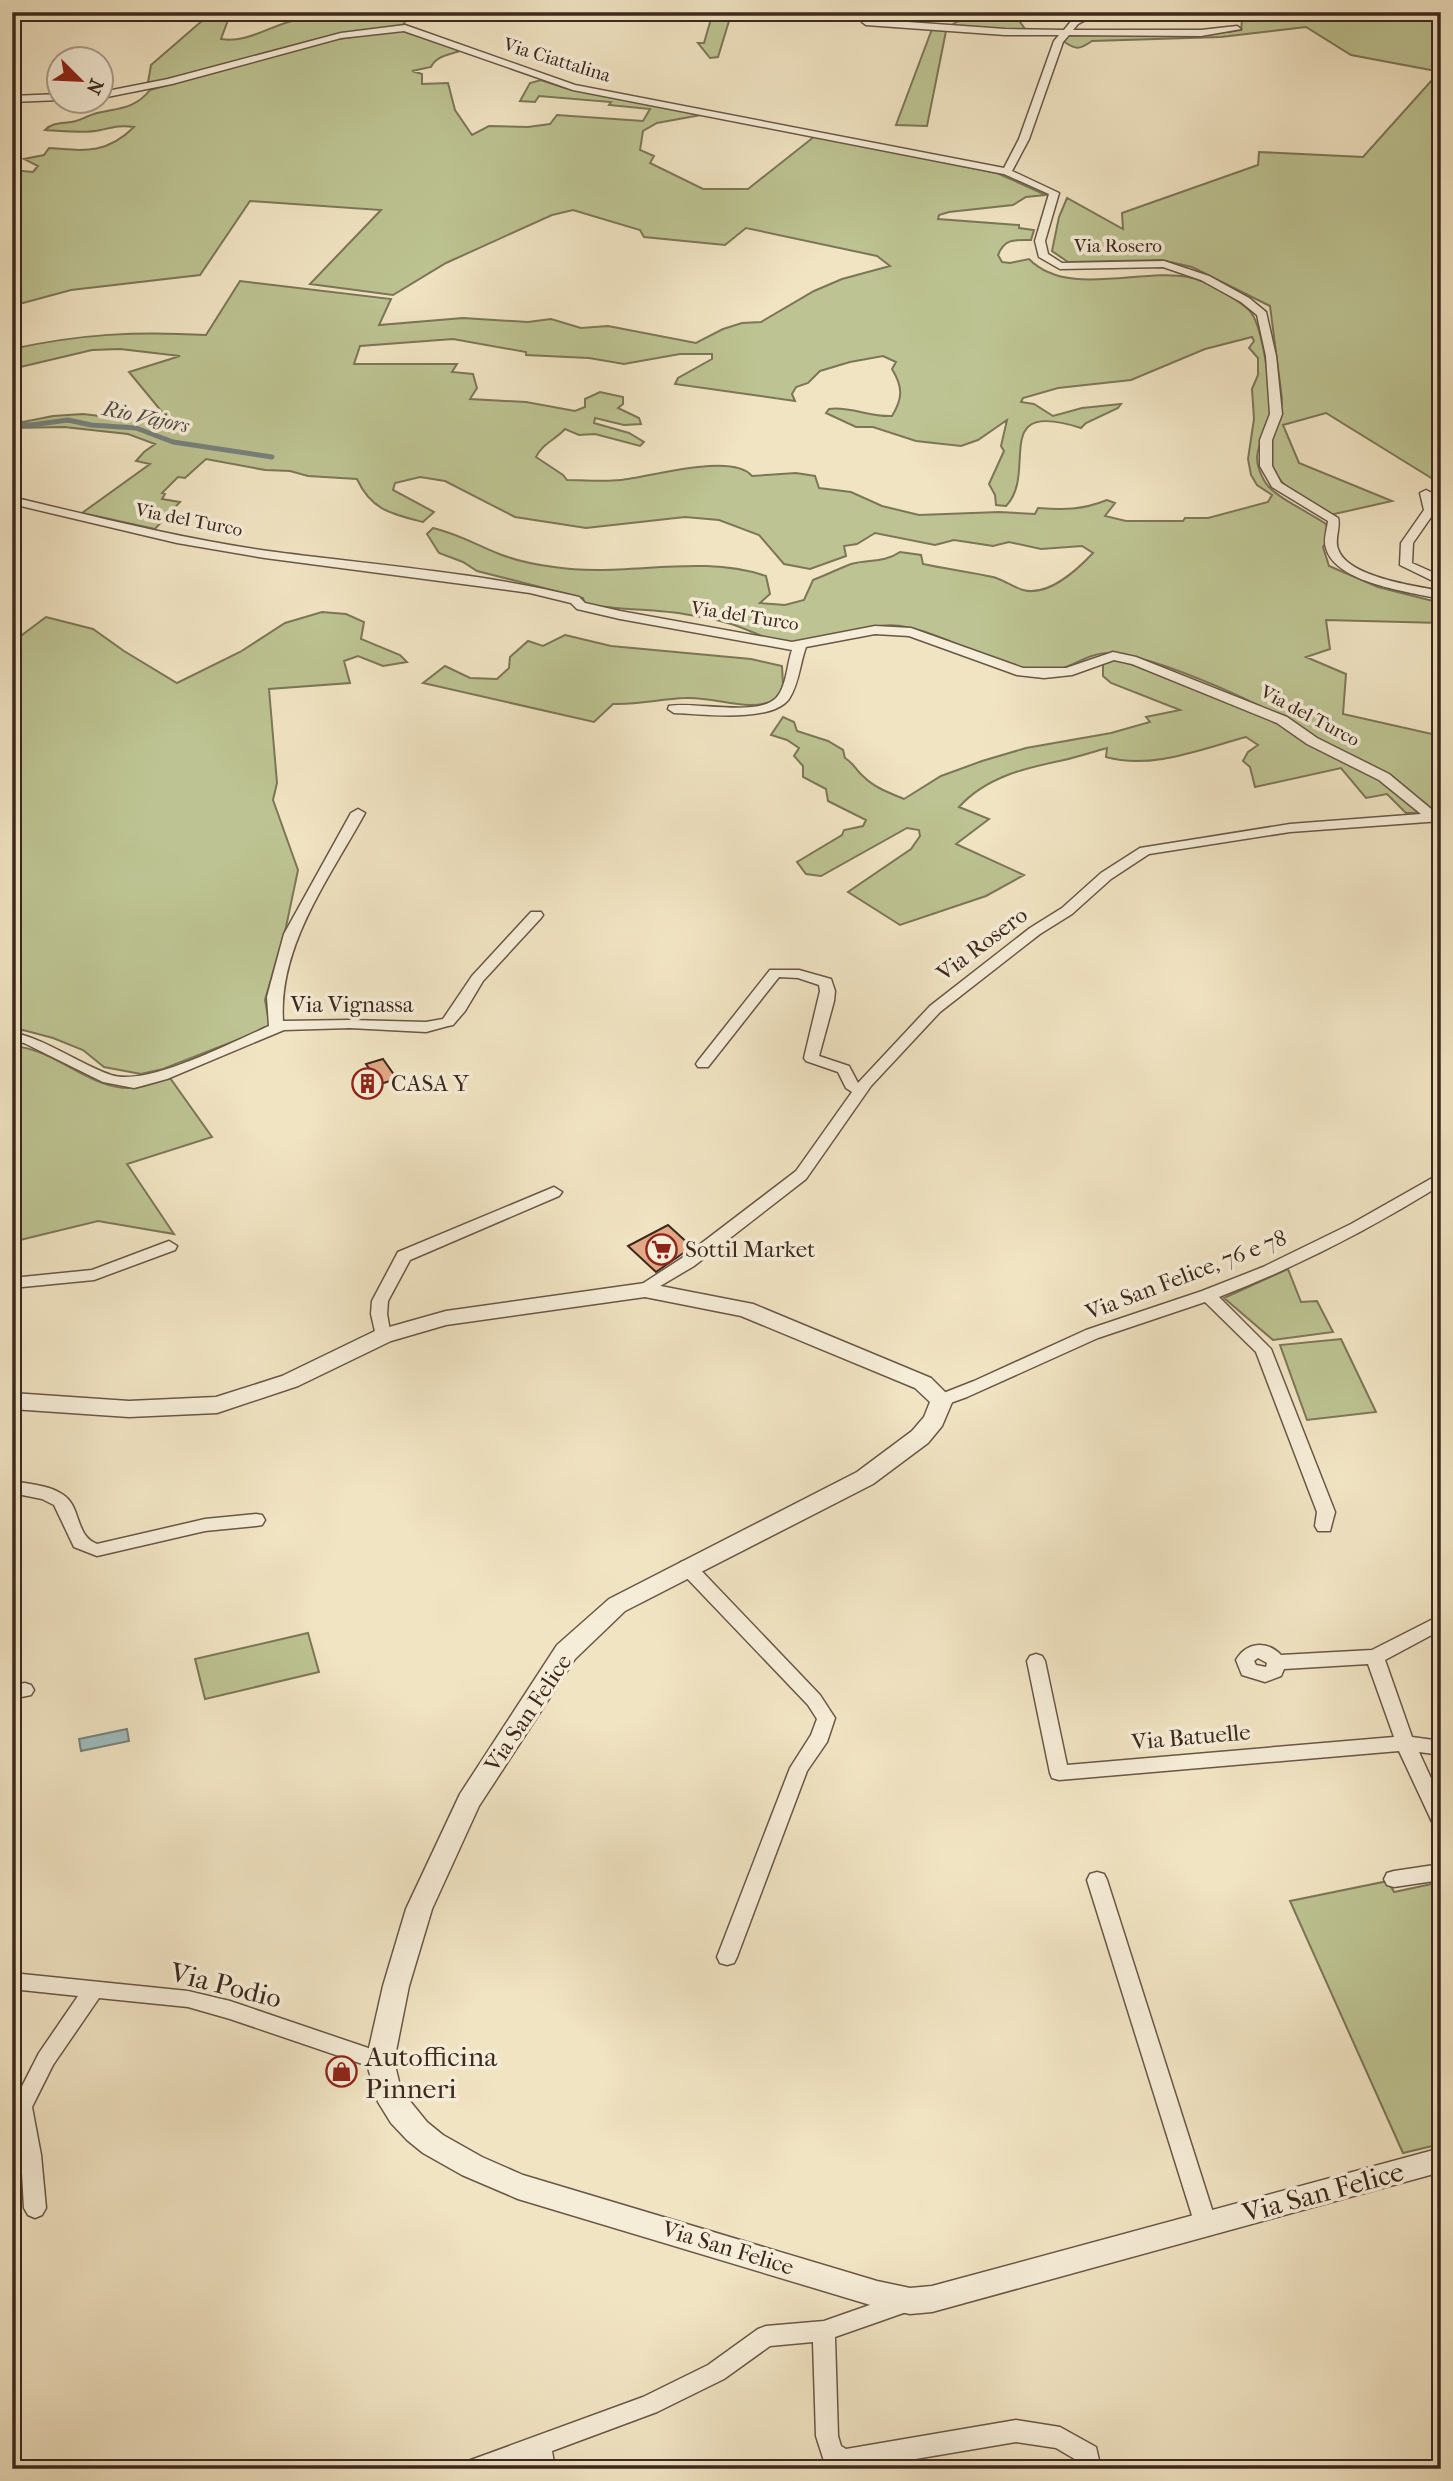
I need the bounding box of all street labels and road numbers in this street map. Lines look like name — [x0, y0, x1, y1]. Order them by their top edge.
street label: Via Ciattalina — [500, 33, 613, 87]
street label: Via Rosero — [1073, 235, 1162, 257]
street label: Via del Turco — [132, 499, 245, 541]
street label: Via del Turco — [688, 596, 801, 635]
street label: Via del Turco — [1256, 680, 1364, 751]
street label: Via Rosero — [931, 901, 1033, 987]
street label: Via Vignassa — [290, 991, 414, 1018]
street label: Via San Felice, 76 e 78 — [1081, 1224, 1290, 1326]
street label: Via San Felice — [478, 1649, 577, 1778]
street label: Via Batuelle — [1129, 1718, 1252, 1756]
street label: Via Podio — [166, 1955, 285, 2015]
street label: Via San Felice — [1238, 2155, 1407, 2230]
street label: Via San Felice — [658, 2215, 797, 2281]

